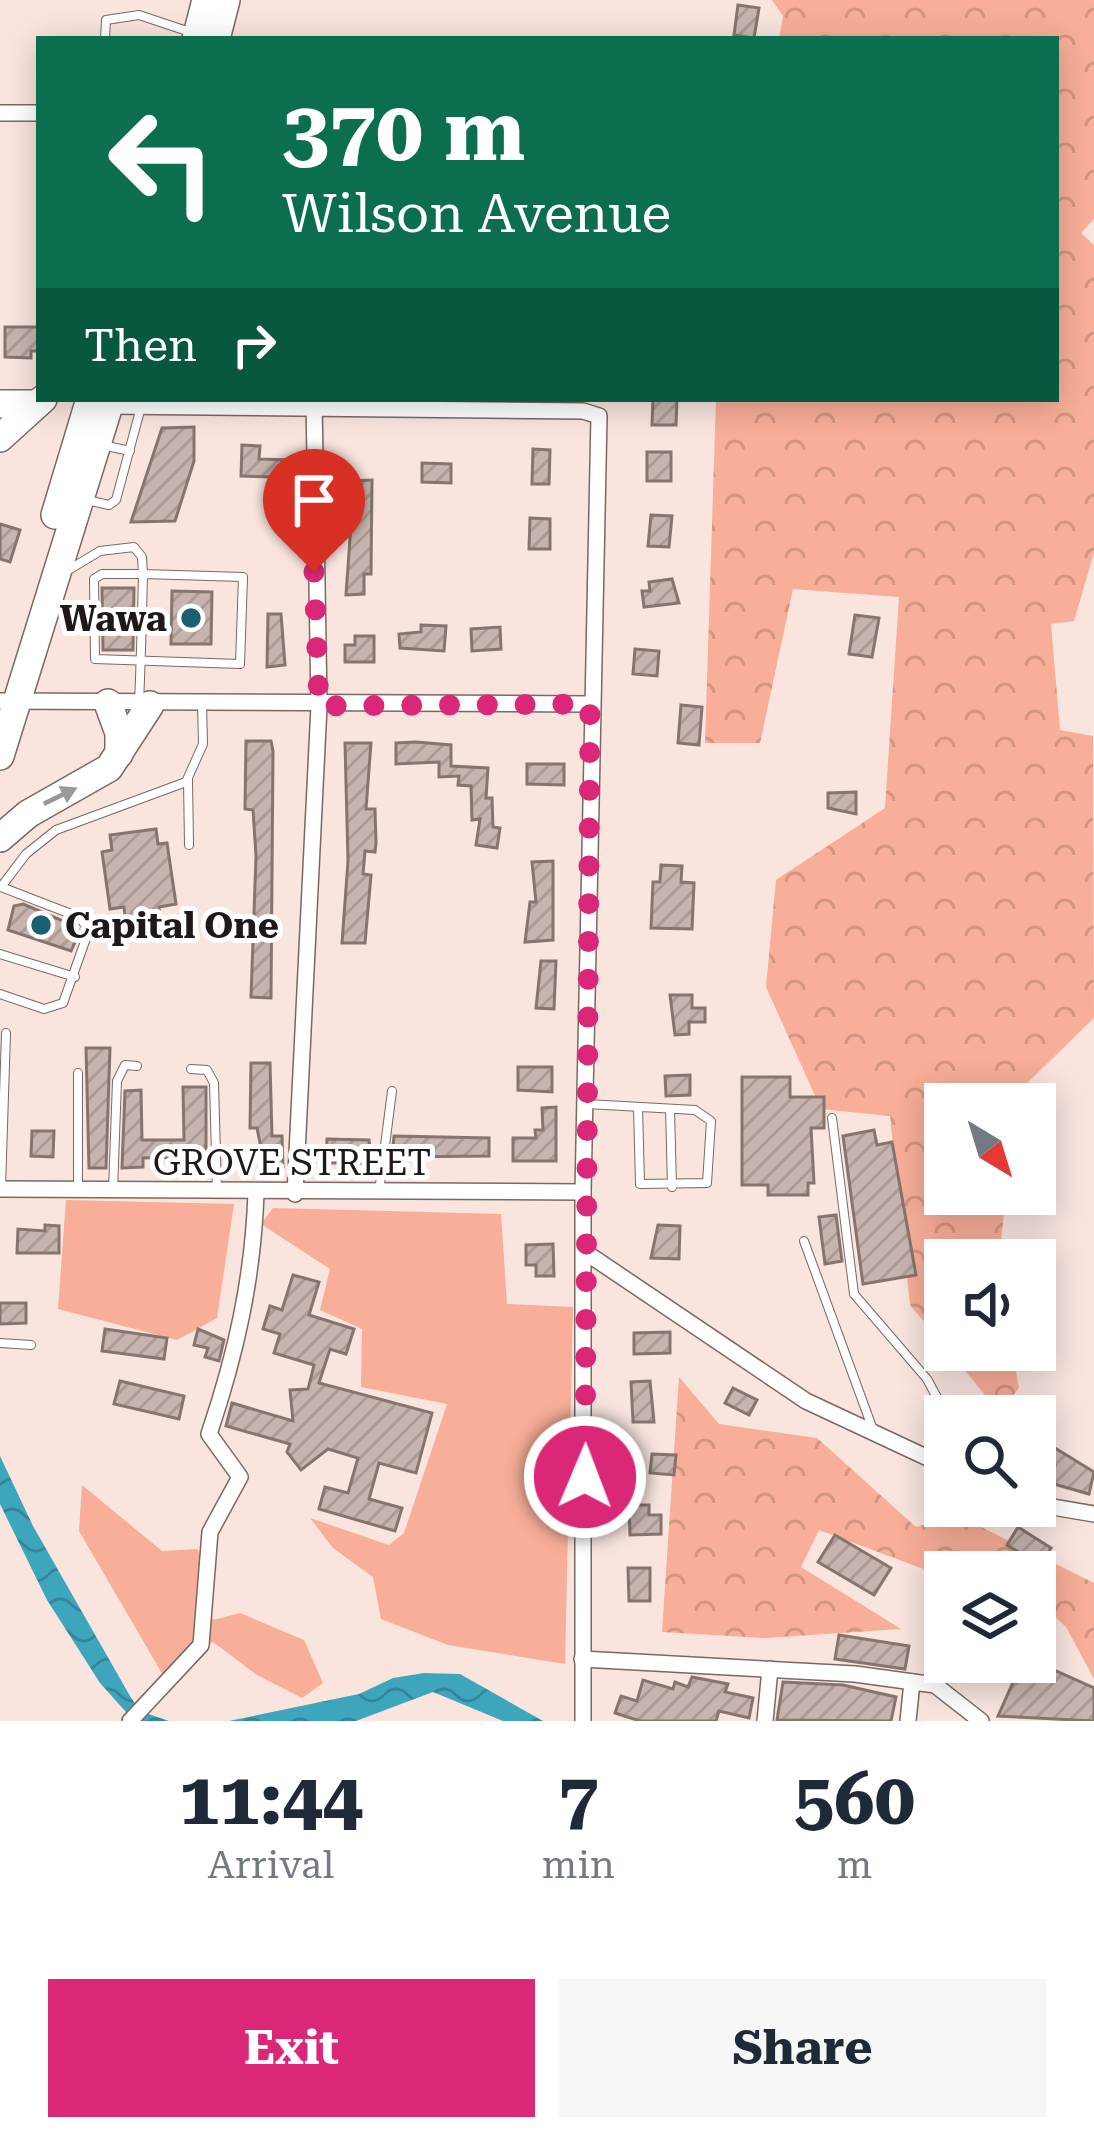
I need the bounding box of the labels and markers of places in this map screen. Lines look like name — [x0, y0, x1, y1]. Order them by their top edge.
pin — [263, 449, 365, 572]
place label: Wawa — [60, 598, 167, 640]
marker: Wawa — [178, 605, 204, 631]
place label: Capital One — [65, 905, 279, 947]
marker: Capital One — [28, 912, 54, 938]

